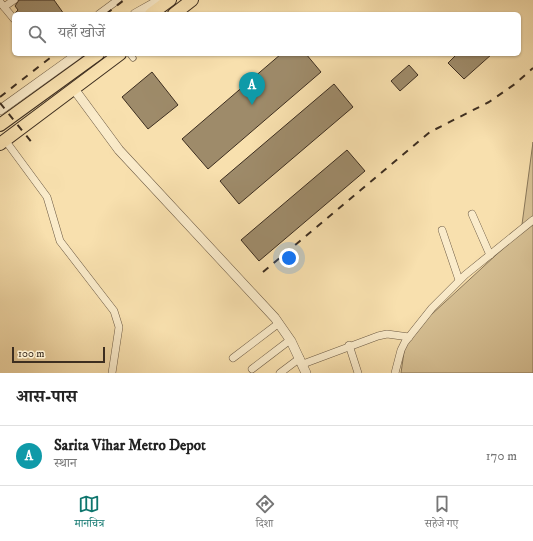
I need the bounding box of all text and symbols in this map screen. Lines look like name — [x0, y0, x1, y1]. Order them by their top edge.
search box — [12, 12, 521, 56]
icon: search — [26, 23, 48, 45]
text: यहाँ खोजें — [58, 23, 105, 42]
pin: A — [239, 72, 265, 105]
your location — [279, 248, 299, 268]
scale bar — [12, 345, 105, 364]
text: 100 m — [18, 347, 44, 361]
text: आस-पास — [16, 386, 77, 408]
text: Sarita Vihar Metro Depot — [54, 436, 206, 455]
text: A — [25, 448, 33, 464]
text: 170 m — [486, 448, 517, 464]
text: स्थान — [54, 455, 77, 471]
tab: मानचित्र — [75, 493, 104, 534]
tab: दिशा — [254, 493, 276, 534]
tab: सहेजे गए — [425, 493, 458, 534]

